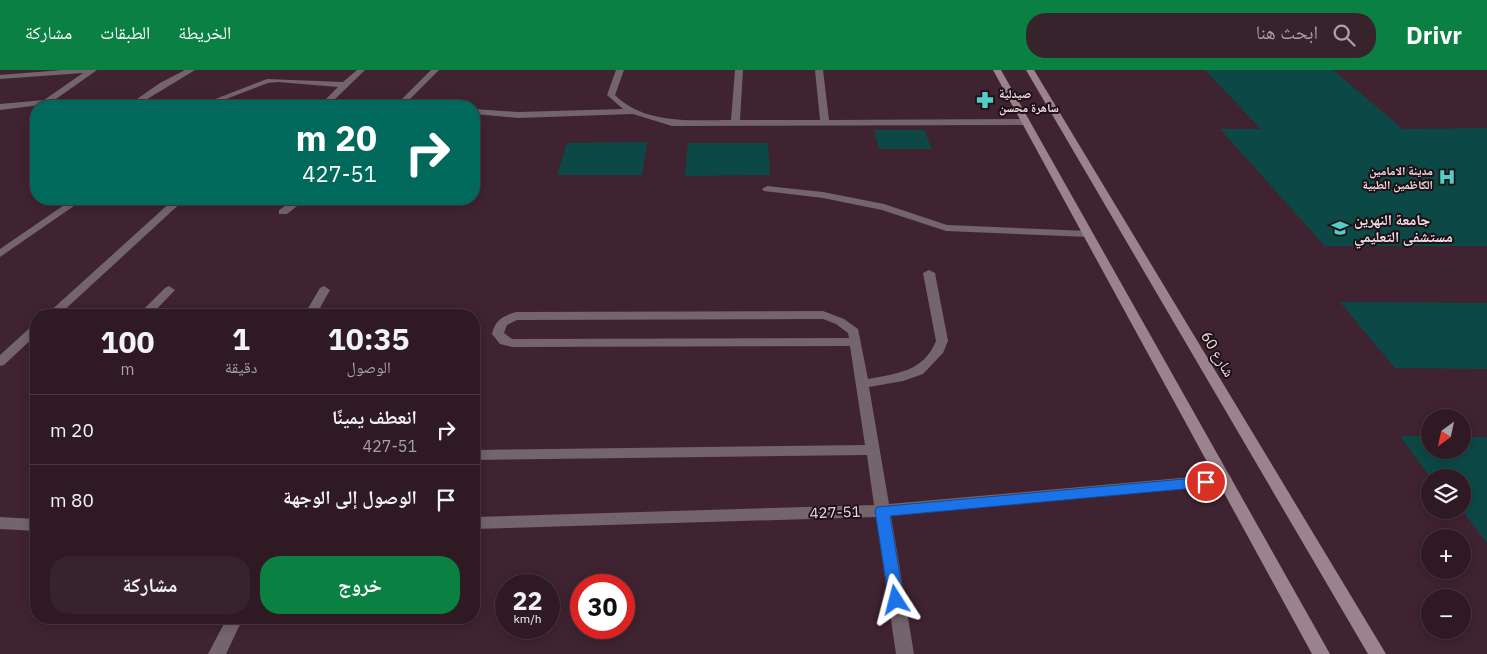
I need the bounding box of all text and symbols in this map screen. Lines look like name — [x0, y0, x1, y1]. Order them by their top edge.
search box — [1026, 13, 1376, 58]
text: Drivr — [1406, 19, 1462, 51]
text: ابحث هنا — [1256, 20, 1318, 44]
text: مشاركة — [25, 21, 72, 44]
text: الطبقات — [100, 21, 150, 44]
text: الخريطة — [178, 21, 231, 44]
icon: search — [1330, 21, 1358, 49]
place label: صيدلية ساهرة محسن — [999, 86, 1059, 116]
pharmacy icon: صيدلية ساهرة محسن — [975, 90, 995, 110]
text: 20 m — [295, 115, 377, 161]
icon: right — [395, 120, 460, 185]
text: 427-51 — [302, 159, 377, 188]
place label: مدينة الامامين الكاظمين الطبية — [1362, 163, 1433, 193]
hospital icon: مدينة الامامين الكاظمين الطبية — [1437, 167, 1457, 187]
place label: جامعة النهرين مستشفى التعليمي — [1354, 210, 1453, 248]
school or university icon: جامعة النهرين مستشفى التعليمي — [1330, 218, 1350, 238]
text: 1 — [232, 319, 250, 358]
text: 10:35 — [328, 319, 410, 358]
text: 100 — [100, 322, 154, 361]
street label: شارع 60 — [1196, 328, 1239, 381]
text: دقيقة — [225, 357, 257, 377]
text: الوصول — [347, 357, 391, 377]
text: m — [120, 359, 134, 379]
text: انعطف يمينًا — [332, 405, 417, 429]
north arrow — [1421, 409, 1471, 459]
map controls — [1421, 409, 1471, 639]
icon: right — [432, 416, 460, 444]
text: 20 m — [50, 418, 94, 442]
text: 427-51 — [363, 436, 417, 456]
pin — [1185, 461, 1227, 503]
icon: arrive — [1192, 468, 1220, 496]
button: layers — [1421, 469, 1471, 519]
text: الوصول إلى الوجهة — [283, 485, 417, 509]
icon: arrive — [432, 486, 460, 514]
text: 80 m — [50, 488, 94, 512]
street label: 427-51 — [809, 502, 861, 522]
button: + — [1421, 529, 1471, 579]
button: مشاركة — [50, 556, 250, 614]
button: خروج — [260, 556, 460, 614]
position arrow — [869, 573, 921, 625]
speed limit sign: 30 — [570, 574, 635, 639]
text: 22 — [512, 584, 543, 617]
button: − — [1421, 589, 1471, 639]
text: km/h — [513, 611, 542, 626]

